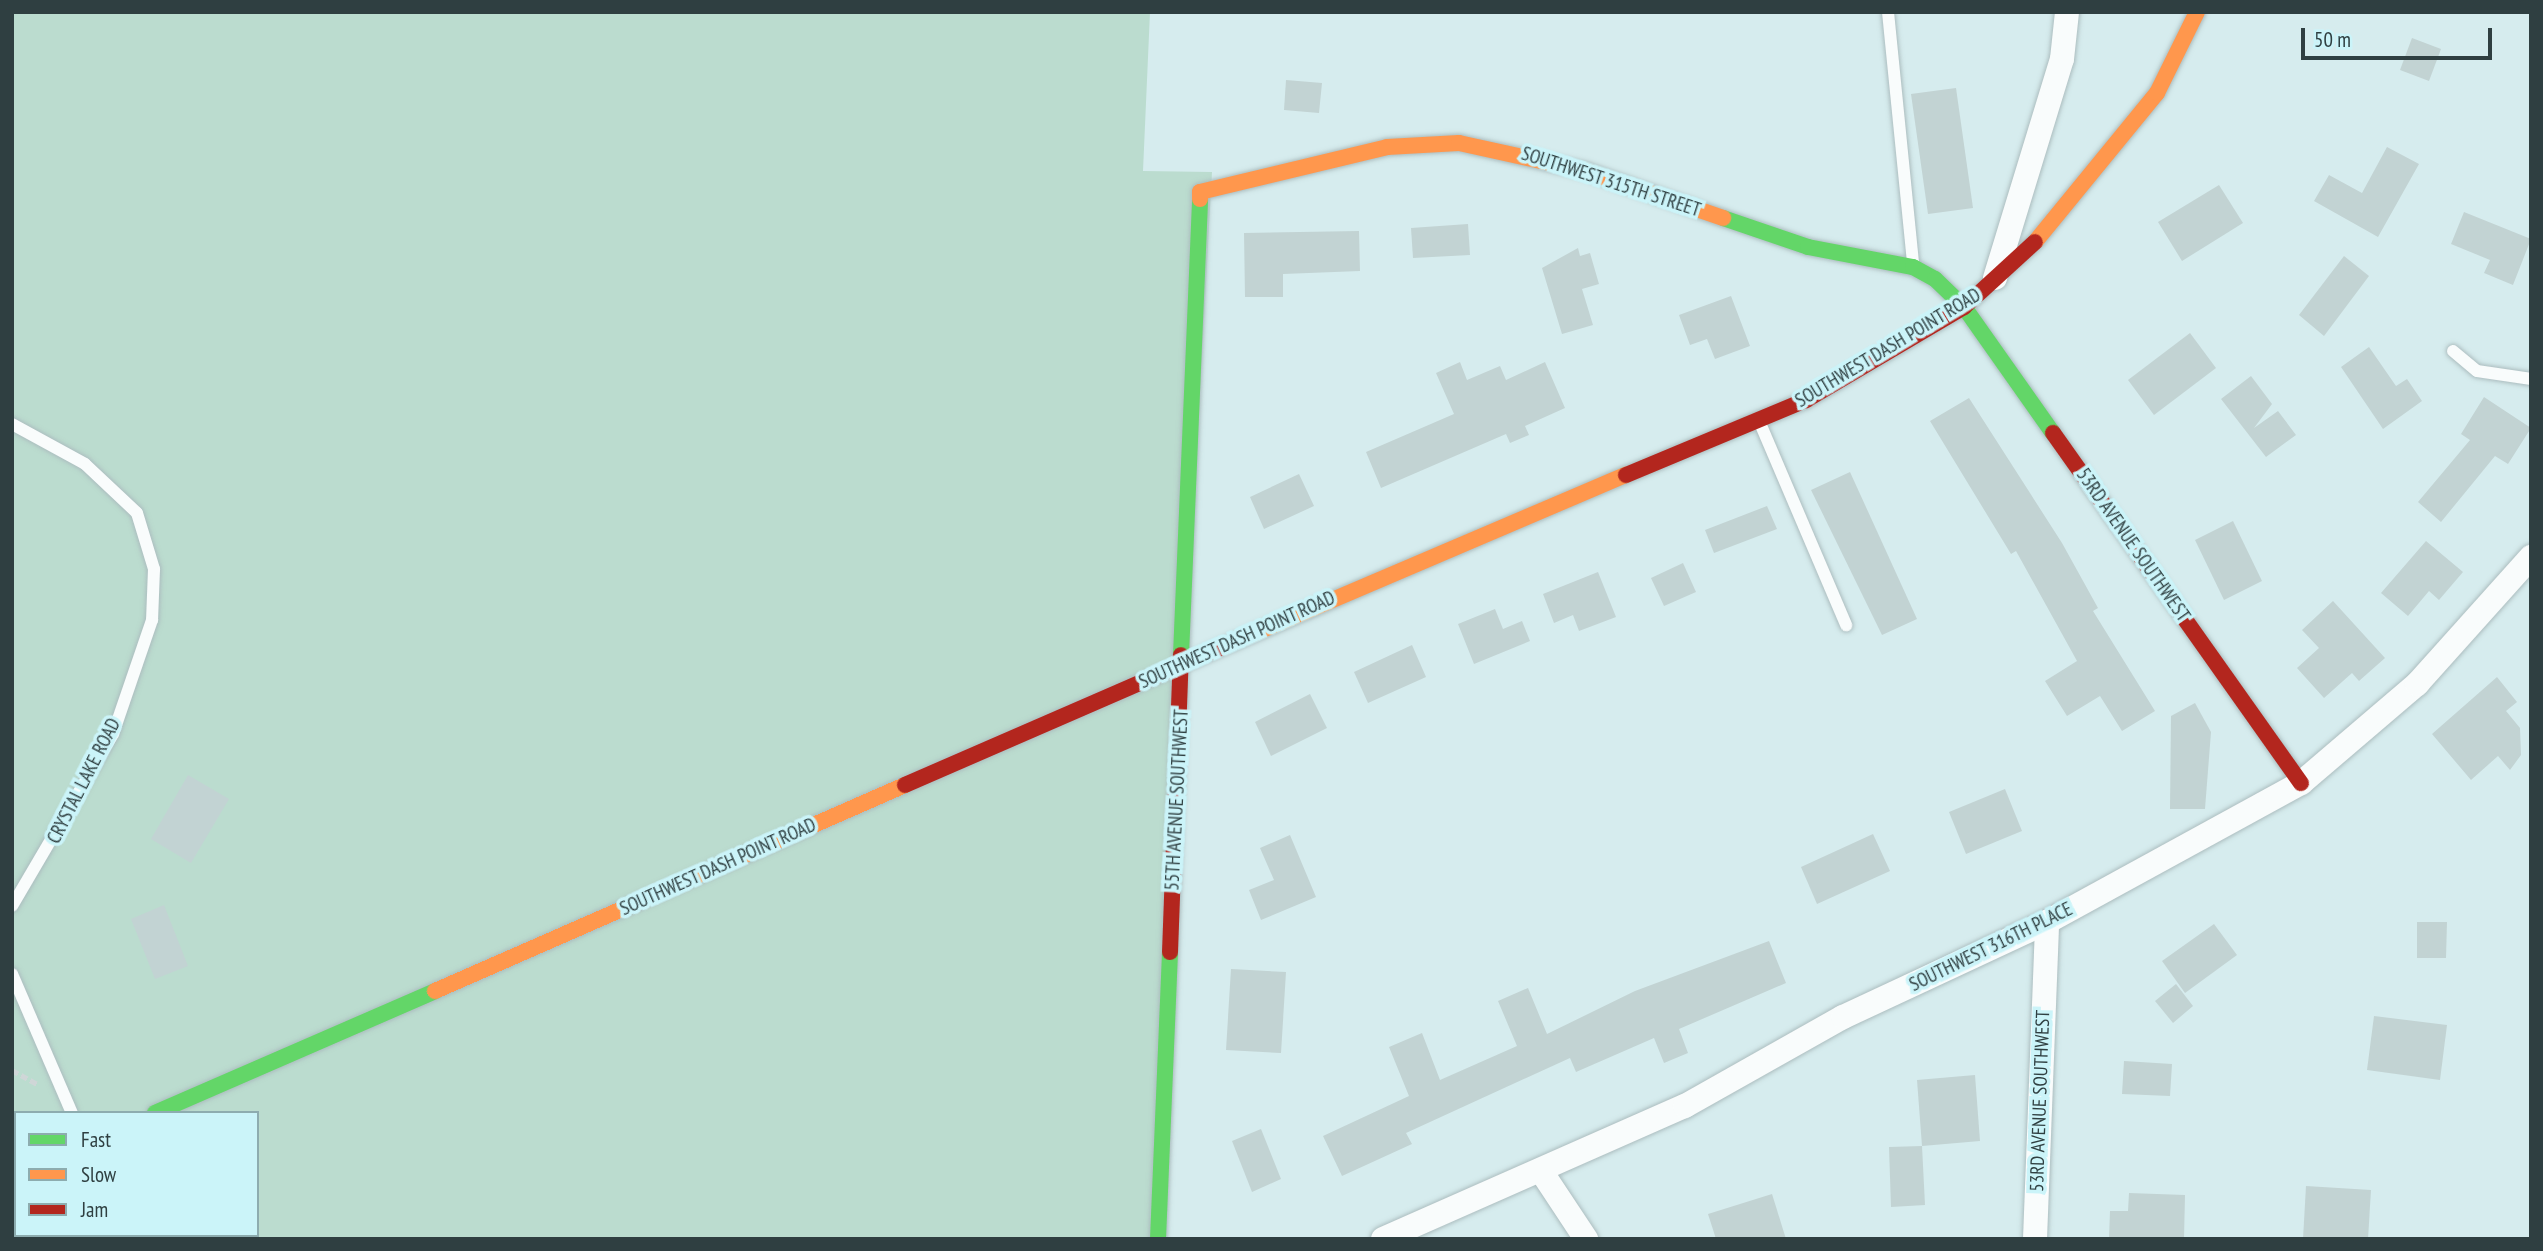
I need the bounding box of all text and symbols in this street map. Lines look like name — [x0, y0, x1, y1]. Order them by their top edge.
scale bar — [2305, 14, 2496, 58]
text: 50 m — [2314, 26, 2351, 53]
street label: SOUTHWEST 315TH STREET — [1518, 142, 1704, 222]
street label: SOUTHWEST DASH POINT ROAD — [1791, 283, 1985, 413]
street label: 53RD AVENUE SOUTHWEST — [2071, 464, 2195, 626]
street label: SOUTHWEST DASH POINT ROAD — [1135, 586, 1339, 694]
street label: 55TH AVENUE SOUTHWEST — [1161, 709, 1193, 891]
street label: CRYSTAL LAKE ROAD — [42, 714, 126, 848]
street label: SOUTHWEST DASH POINT ROAD — [616, 813, 820, 921]
street label: SOUTHWEST 316TH PLACE — [1906, 898, 2076, 996]
street label: 53RD AVENUE SOUTHWEST — [2025, 1009, 2055, 1193]
legend — [14, 1111, 259, 1237]
text: Fast — [81, 1126, 111, 1153]
text: Slow — [81, 1161, 116, 1188]
text: Jam — [81, 1196, 108, 1223]

